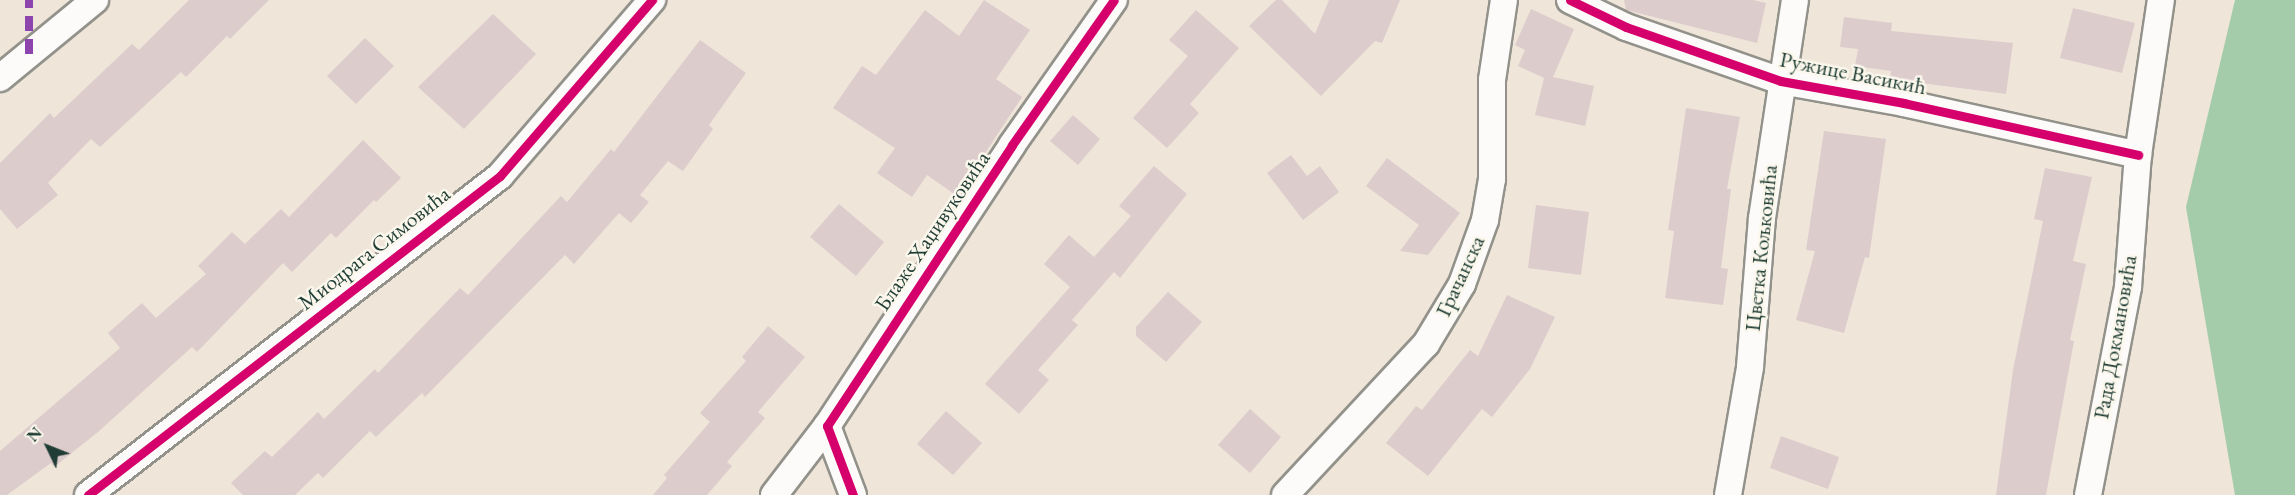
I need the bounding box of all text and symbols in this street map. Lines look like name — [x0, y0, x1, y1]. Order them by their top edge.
street label: Ружице Васикић — [1778, 46, 1928, 100]
street label: Блаже Хаџивуковића — [869, 146, 995, 316]
street label: Цветка Кољковића — [1739, 163, 1783, 333]
street label: Миодрага Симовића — [293, 180, 455, 316]
street label: Грачанска — [1430, 231, 1490, 321]
street label: Рада Докмановића — [2088, 253, 2142, 421]
north arrow — [18, 417, 78, 477]
text: N — [22, 422, 47, 446]

